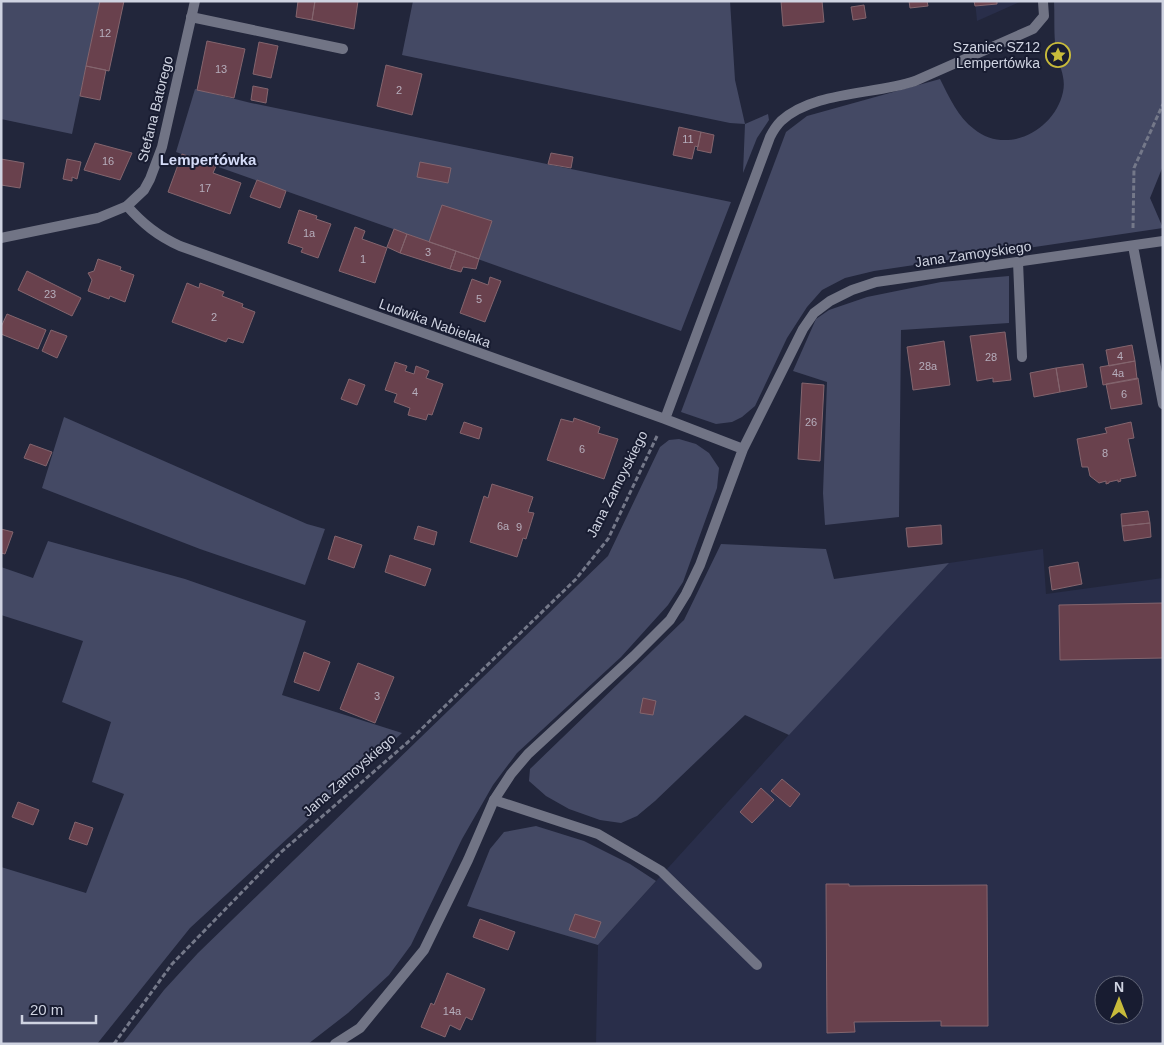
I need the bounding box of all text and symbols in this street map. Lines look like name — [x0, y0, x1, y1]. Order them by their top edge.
house number: 12 — [99, 27, 111, 39]
place label: Szaniec SZ12 Lempertówka — [953, 39, 1040, 71]
place icon: Szaniec SZ12 Lempertówka — [1045, 42, 1071, 68]
street label: Stefana Batorego — [134, 54, 176, 164]
house number: 13 — [215, 63, 227, 75]
house number: 2 — [396, 84, 402, 96]
house number: 11 — [682, 133, 694, 145]
district label: Lempertówka — [160, 151, 257, 168]
house number: 16 — [102, 155, 114, 167]
house number: 17 — [199, 182, 211, 194]
house number: 1a — [303, 227, 316, 239]
street label: Jana Zamoyskiego — [914, 238, 1032, 270]
house number: 3 — [425, 246, 431, 258]
house number: 1 — [360, 253, 366, 265]
house number: 23 — [44, 288, 56, 300]
house number: 5 — [476, 293, 482, 305]
street label: Ludwika Nabielaka — [377, 295, 493, 351]
house number: 2 — [211, 311, 217, 323]
house number: 4 — [1117, 350, 1123, 362]
house number: 28 — [985, 351, 997, 363]
house number: 28a — [919, 360, 938, 372]
house number: 4a — [1112, 367, 1125, 379]
house number: 4 — [412, 386, 418, 398]
house number: 6 — [1121, 388, 1127, 400]
house number: 26 — [805, 416, 817, 428]
street label: Jana Zamoyskiego — [583, 428, 651, 540]
house number: 6 — [579, 443, 585, 455]
house number: 8 — [1102, 447, 1108, 459]
house number: 6a — [497, 520, 510, 532]
house number: 9 — [516, 521, 522, 533]
house number: 3 — [374, 690, 380, 702]
street label: Jana Zamoyskiego — [299, 730, 399, 820]
north arrow — [1094, 975, 1144, 1025]
text: N — [1114, 979, 1124, 995]
scale bar — [22, 992, 96, 1024]
text: 20 m — [30, 1001, 63, 1018]
house number: 14a — [443, 1005, 462, 1017]

